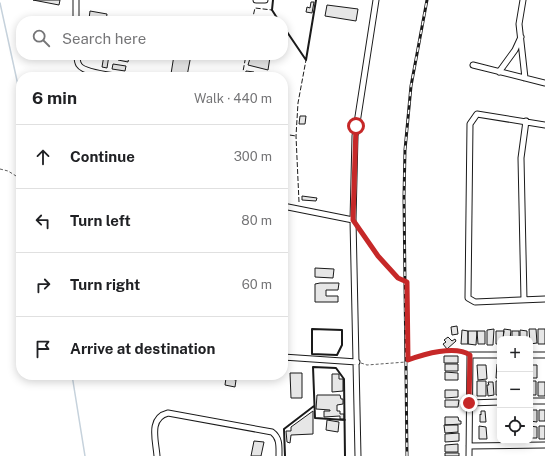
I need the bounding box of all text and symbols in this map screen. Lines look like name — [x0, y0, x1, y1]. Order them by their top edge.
search box — [16, 16, 288, 60]
icon: search — [30, 27, 52, 49]
text: Search here — [62, 30, 146, 47]
text: 6 min — [32, 88, 77, 108]
text: Walk · 440 m — [194, 91, 272, 106]
route start — [347, 117, 365, 135]
icon: ahead — [32, 146, 54, 168]
text: Continue — [70, 148, 135, 165]
text: 300 m — [234, 149, 272, 164]
icon: left — [32, 210, 54, 232]
text: Turn left — [70, 212, 131, 229]
text: 80 m — [241, 213, 272, 228]
icon: right — [32, 274, 54, 296]
text: Turn right — [70, 276, 140, 293]
text: 60 m — [242, 277, 272, 292]
map controls — [497, 336, 533, 444]
button: + — [497, 336, 533, 372]
icon: arrive — [32, 338, 54, 360]
text: Arrive at destination — [70, 340, 215, 357]
button: − — [497, 372, 533, 408]
route end — [460, 394, 478, 412]
button: locate — [497, 408, 533, 444]

